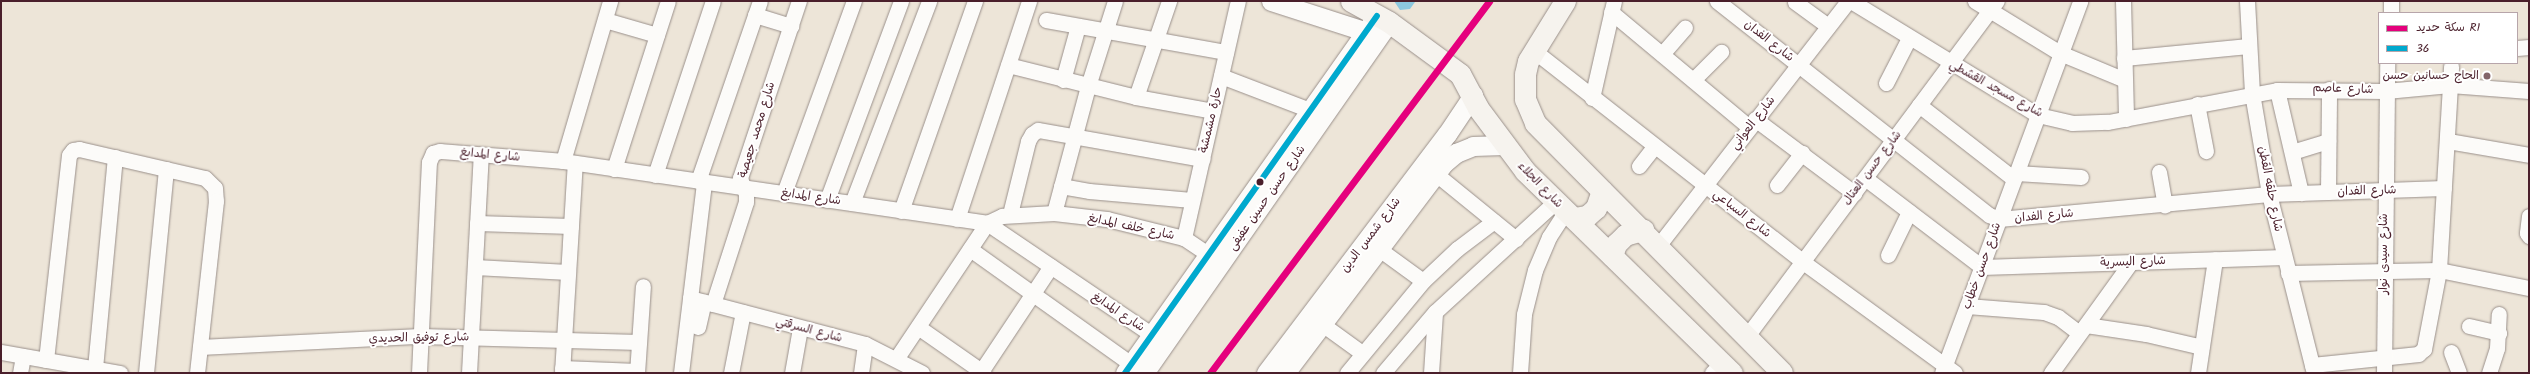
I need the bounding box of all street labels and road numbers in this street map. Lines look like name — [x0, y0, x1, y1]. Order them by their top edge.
street label: شارع الفدان — [1741, 17, 1797, 65]
street label: شارع مسجد القشطي — [1947, 57, 2045, 121]
street label: شارع محمد جعيصة — [736, 80, 778, 180]
street label: شارع عاصم — [2312, 81, 2374, 97]
street label: حارة مشمشة — [1196, 85, 1226, 155]
street label: شارع العواني — [1728, 93, 1778, 153]
street label: شارع حسن العتال — [1839, 128, 1905, 208]
street label: شارع حسن حسين عفيفى — [1225, 143, 1309, 253]
street label: شارع المدابغ — [459, 145, 521, 165]
street label: شارع حلقه القطن — [2255, 145, 2285, 233]
street label: شارع الجلاء — [1514, 159, 1566, 211]
street label: شارع الفدان — [2337, 183, 2397, 199]
street label: شارع المدابغ — [780, 186, 842, 208]
street label: شارع السباعي — [1710, 187, 1774, 241]
street label: شارع شمس الدين — [1338, 195, 1404, 275]
street label: شارع الفدان — [2014, 206, 2074, 226]
street label: شارع خلف المدابغ — [1086, 211, 1176, 243]
street label: شارع سيدى نوار — [2377, 213, 2391, 295]
street label: شارع حسن خطاب — [1960, 221, 2004, 311]
street label: شارع اليسرية — [2100, 254, 2166, 270]
street label: شارع المدابغ — [1089, 289, 1147, 335]
street label: شارع السرقتي — [774, 314, 844, 346]
street label: شارع توفيق الحديدي — [369, 330, 469, 346]

